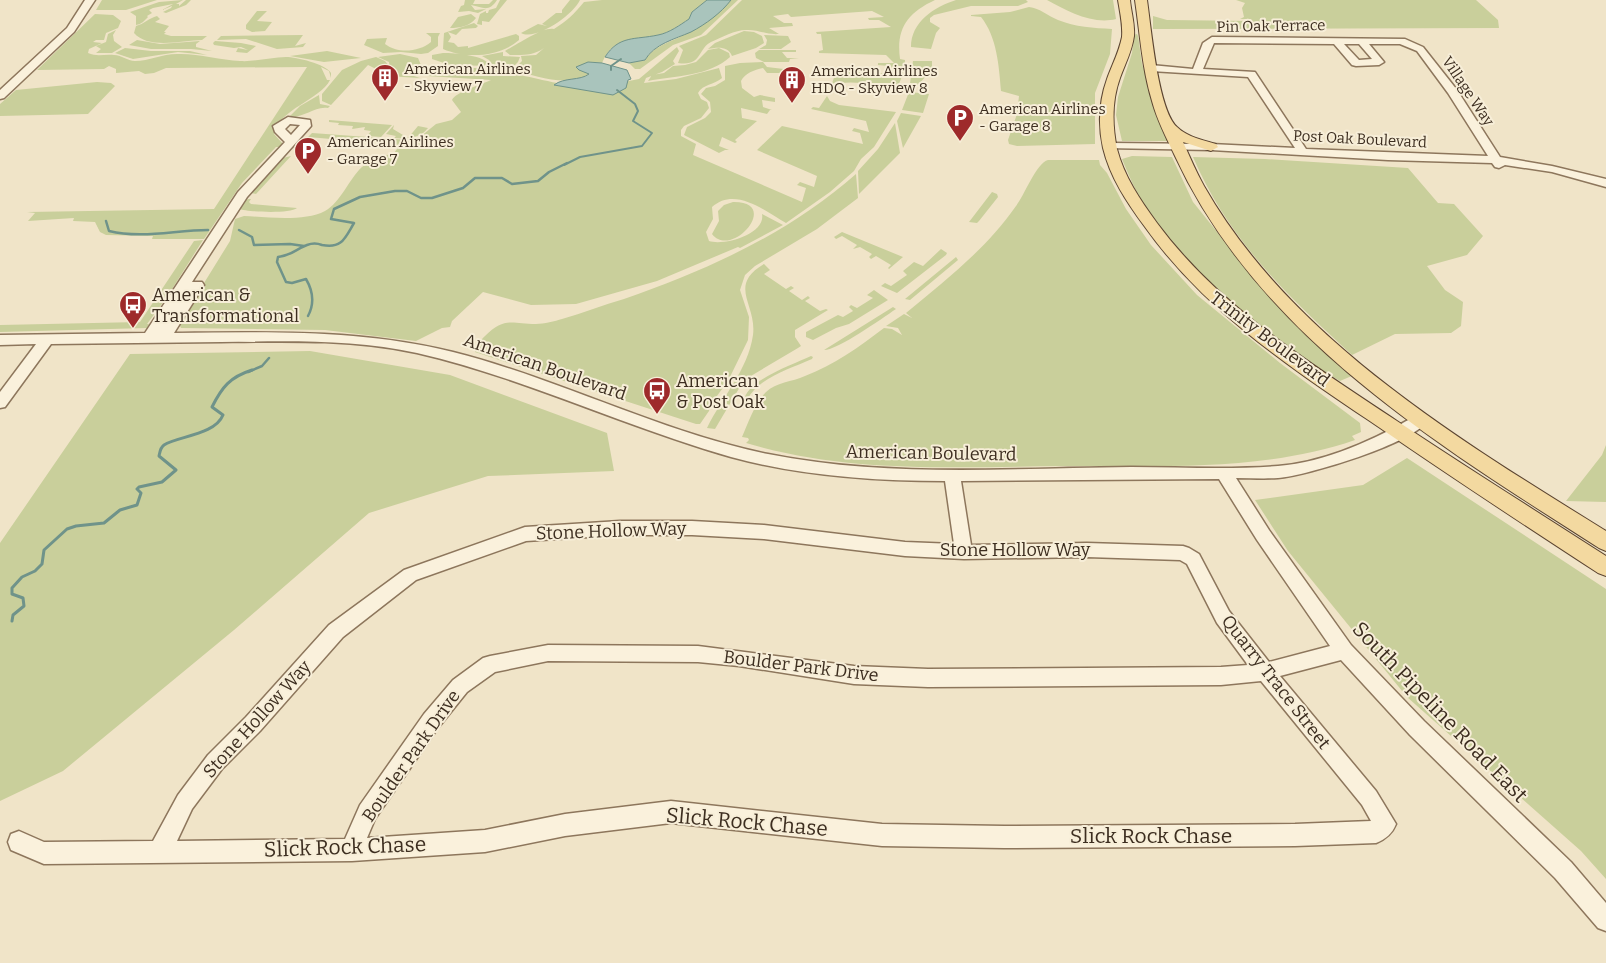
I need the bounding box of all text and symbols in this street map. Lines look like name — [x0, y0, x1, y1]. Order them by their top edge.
street label: Pin Oak Terrace — [1216, 16, 1326, 36]
street label: Village Way — [1438, 53, 1498, 129]
place label: American Airlines - Skyview 7 — [404, 60, 531, 95]
place label: American Airlines HDQ - Skyview 8 — [811, 62, 938, 97]
building icon: American Airlines - Skyview 7 — [370, 63, 400, 102]
building icon: American Airlines HDQ - Skyview 8 — [777, 65, 807, 104]
place label: American Airlines - Garage 8 — [979, 100, 1106, 135]
parking icon: American Airlines - Garage 8 — [945, 103, 975, 142]
street label: Post Oak Boulevard — [1293, 127, 1428, 152]
place label: American Airlines - Garage 7 — [327, 133, 454, 168]
parking icon: American Airlines - Garage 7 — [293, 136, 323, 175]
place label: American & Transformational — [152, 284, 299, 327]
street label: Trinity Boulevard — [1206, 287, 1334, 391]
bus stop icon: American & Transformational — [118, 290, 148, 329]
street label: American Boulevard — [461, 329, 630, 405]
place label: American & Post Oak — [676, 370, 765, 413]
bus stop icon: American & Post Oak — [642, 376, 672, 415]
street label: American Boulevard — [845, 441, 1017, 465]
street label: Stone Hollow Way — [535, 517, 687, 545]
street label: Stone Hollow Way — [940, 539, 1091, 561]
street label: Quarry Trace Street — [1217, 611, 1335, 754]
street label: South Pipeline Road East — [1347, 616, 1533, 808]
street label: Boulder Park Drive — [722, 646, 880, 686]
street label: Stone Hollow Way — [198, 655, 316, 782]
street label: Boulder Park Drive — [357, 686, 465, 826]
street label: Slick Rock Chase — [665, 802, 829, 842]
street label: Slick Rock Chase — [1070, 823, 1232, 849]
street label: Slick Rock Chase — [263, 831, 427, 863]

